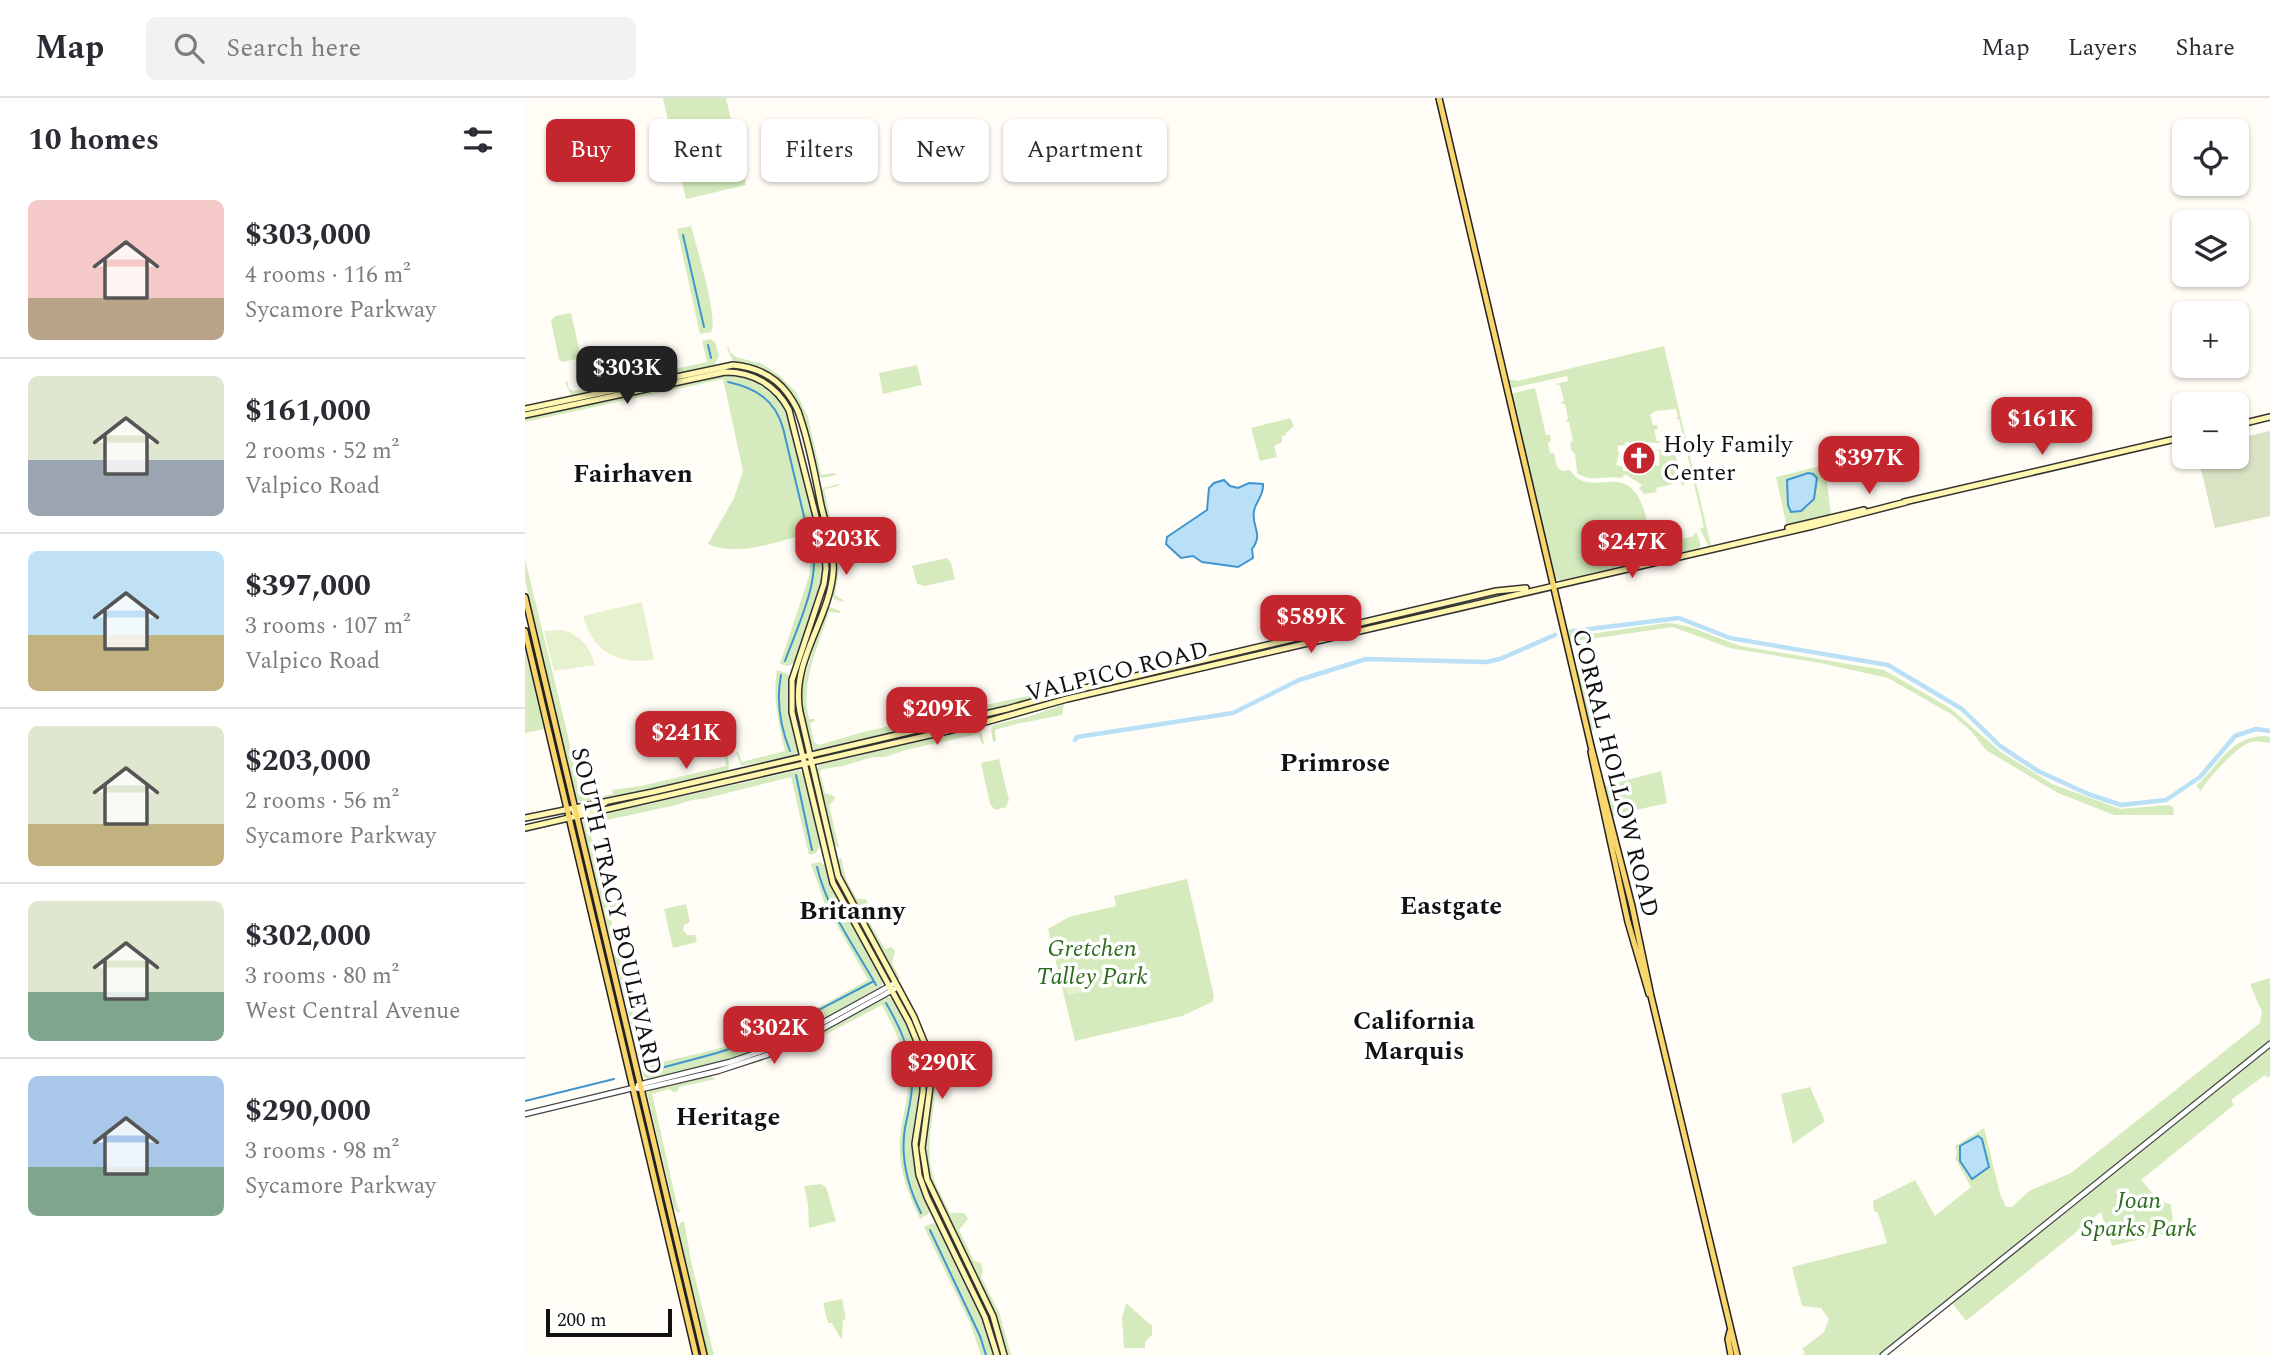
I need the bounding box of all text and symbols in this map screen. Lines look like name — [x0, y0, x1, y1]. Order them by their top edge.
search box — [146, 17, 636, 80]
text: Map — [35, 23, 104, 73]
text: Search here — [226, 28, 361, 68]
icon: search — [170, 29, 208, 67]
text: Map — [1981, 30, 2030, 66]
text: Layers — [2068, 30, 2138, 66]
text: Share — [2176, 30, 2235, 66]
text: 10 homes — [28, 117, 159, 163]
chip: Buy — [546, 119, 635, 182]
chip: Rent — [649, 119, 747, 182]
chip: Filters — [761, 119, 878, 182]
chip: New — [892, 119, 989, 182]
chip: Apartment — [1003, 119, 1167, 182]
map controls — [2172, 119, 2249, 469]
button: locate — [2172, 119, 2249, 196]
icon: filters — [459, 121, 497, 159]
button: layers — [2172, 210, 2249, 287]
text: $303,000 — [245, 212, 371, 258]
icon: home — [84, 228, 168, 312]
text: 4 rooms · 116 m² — [245, 258, 411, 293]
text: Sycamore Parkway — [245, 293, 436, 328]
button: + — [2172, 301, 2249, 378]
pin: $303K — [578, 346, 676, 406]
text: $303K — [592, 351, 662, 386]
text: $161,000 — [245, 388, 371, 434]
button: − — [2172, 392, 2249, 469]
pin: $161K — [1993, 398, 2091, 457]
text: $161K — [2007, 402, 2077, 437]
icon: home — [84, 404, 168, 488]
place label: Holy Family Center — [1663, 427, 1794, 491]
text: 2 rooms · 52 m² — [245, 434, 399, 469]
pin: $397K — [1820, 436, 1918, 496]
church icon: Holy Family Center — [1620, 439, 1658, 477]
text: $397K — [1834, 441, 1904, 476]
district label: Fairhaven — [573, 454, 693, 494]
text: Valpico Road — [245, 469, 380, 504]
pin: $203K — [797, 518, 895, 577]
pin: $247K — [1583, 520, 1681, 580]
text: $203K — [811, 522, 881, 557]
text: $247K — [1597, 525, 1667, 560]
text: $397,000 — [245, 563, 371, 609]
icon: home — [84, 579, 168, 663]
pin: $589K — [1262, 596, 1360, 655]
text: $589K — [1276, 600, 1346, 635]
text: 3 rooms · 107 m² — [245, 609, 411, 644]
street label: CORRAL HOLLOW ROAD — [1562, 625, 1668, 921]
street label: VALPICO ROAD — [1022, 632, 1212, 712]
text: Valpico Road — [245, 644, 380, 679]
pin: $209K — [888, 688, 986, 747]
text: $209K — [902, 692, 972, 727]
pin: $241K — [637, 712, 735, 771]
text: $241K — [651, 716, 721, 751]
text: $203,000 — [245, 738, 371, 784]
district label: Primrose — [1280, 743, 1390, 783]
street label: SOUTH TRACY BOULEVARD — [561, 744, 671, 1079]
icon: home — [84, 754, 168, 838]
text: 2 rooms · 56 m² — [245, 784, 399, 819]
text: Sycamore Parkway — [245, 819, 436, 854]
district label: Eastgate — [1400, 886, 1502, 926]
district label: Britanny — [799, 891, 907, 931]
text: $302,000 — [245, 913, 371, 959]
icon: home — [84, 929, 168, 1013]
park label: Gretchen Talley Park — [1036, 931, 1148, 995]
text: 3 rooms · 80 m² — [245, 959, 399, 994]
text: West Central Avenue — [245, 994, 460, 1029]
district label: California Marquis — [1353, 1001, 1475, 1071]
pin: $302K — [725, 1006, 823, 1066]
text: $302K — [739, 1011, 809, 1046]
pin: $290K — [893, 1042, 991, 1101]
text: $290K — [907, 1046, 977, 1081]
text: $290,000 — [245, 1088, 371, 1134]
district label: Heritage — [676, 1097, 780, 1137]
icon: home — [84, 1104, 168, 1188]
text: 3 rooms · 98 m² — [245, 1134, 399, 1169]
text: Sycamore Parkway — [245, 1169, 436, 1204]
park label: Joan Sparks Park — [2081, 1183, 2197, 1247]
scale bar — [546, 1306, 672, 1338]
text: 200 m — [557, 1306, 607, 1335]

